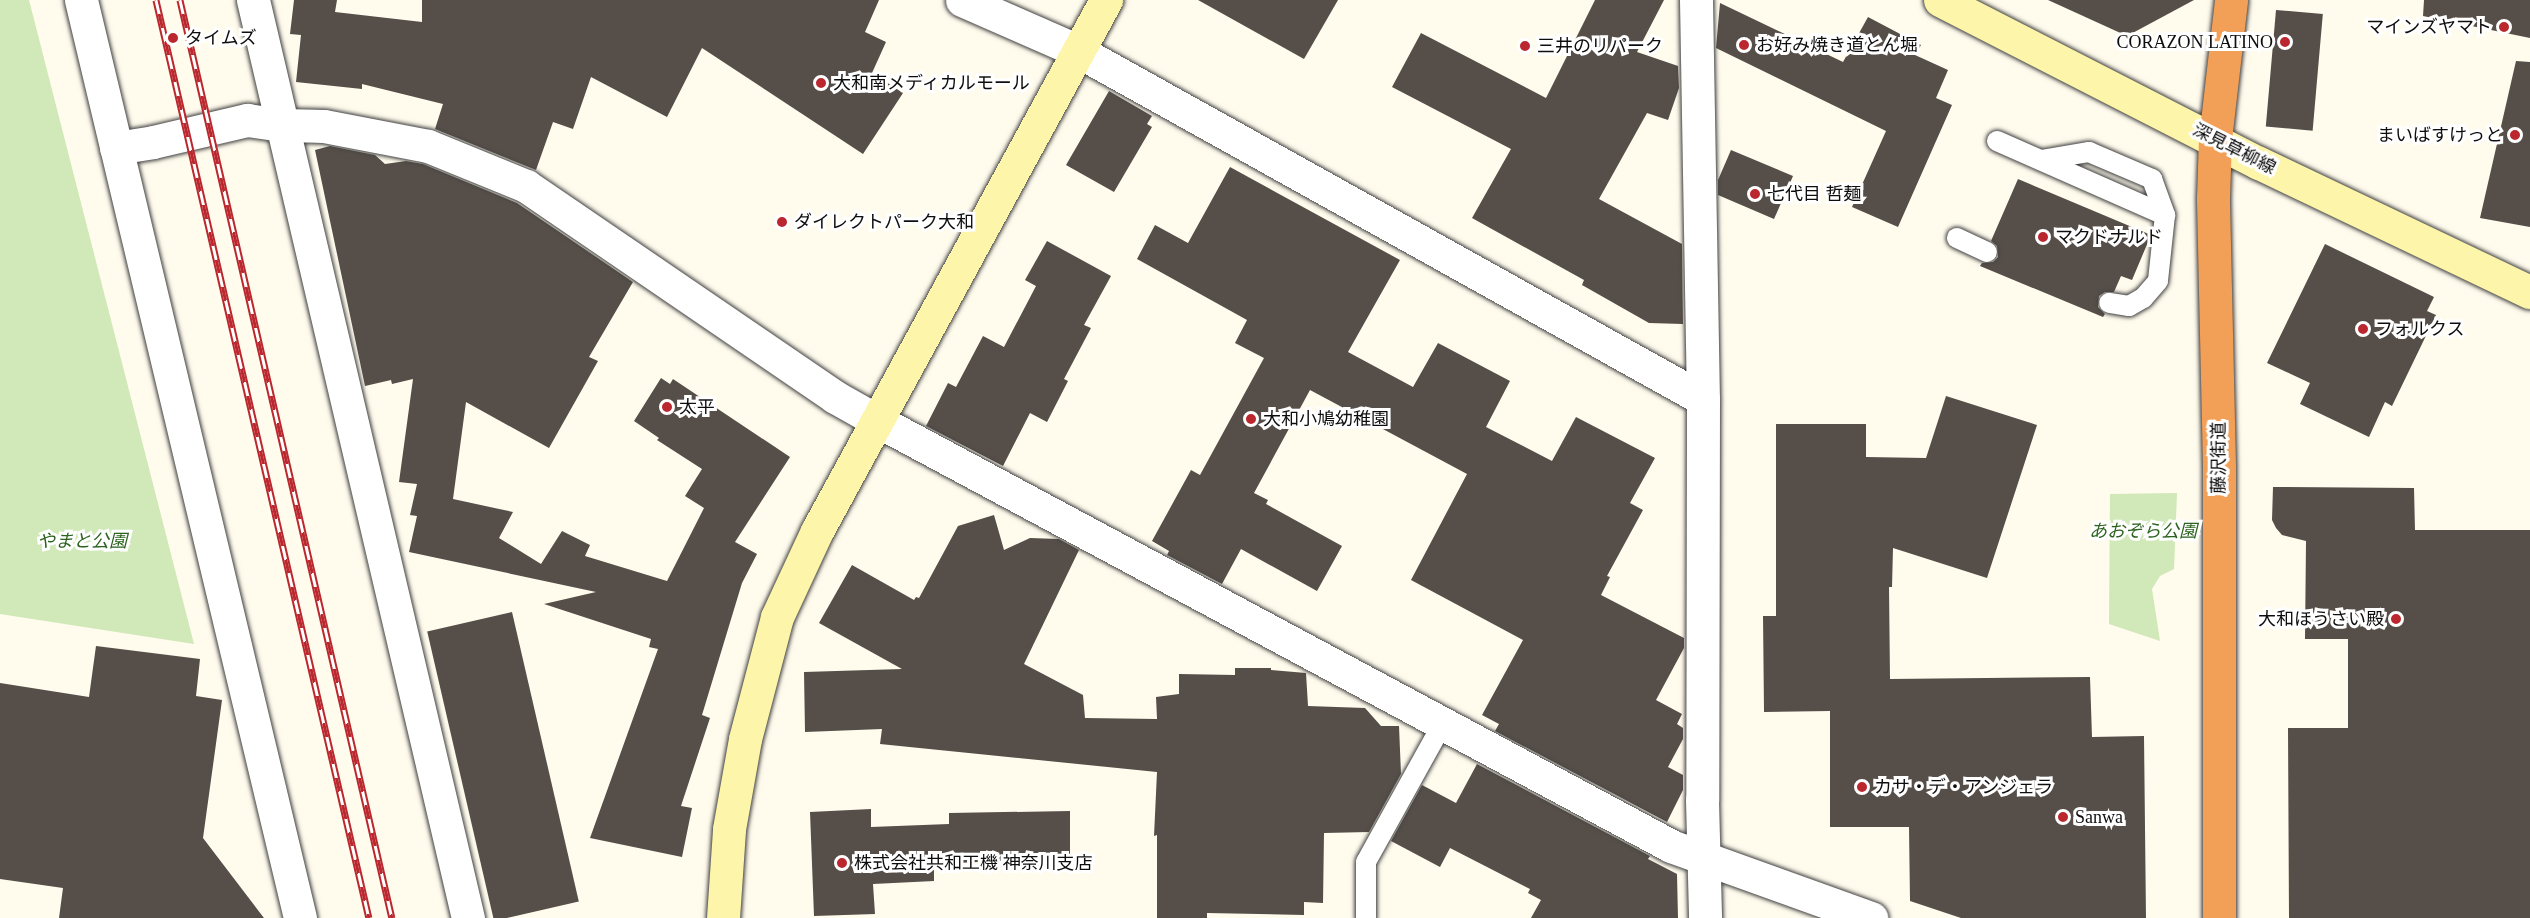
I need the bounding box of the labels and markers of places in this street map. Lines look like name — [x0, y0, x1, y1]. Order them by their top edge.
place label: マインズヤマト — [2366, 16, 2492, 38]
marker: マインズヤマト — [2497, 20, 2511, 34]
place label: タイムズ — [185, 27, 257, 49]
marker: タイムズ — [166, 31, 180, 45]
place label: CORAZON LATINO — [2117, 31, 2273, 53]
place label: お好み焼き道とん堀 — [1756, 34, 1918, 56]
place label: 三井のリパーク — [1537, 35, 1663, 57]
marker: CORAZON LATINO — [2278, 35, 2292, 49]
marker: お好み焼き道とん堀 — [1737, 38, 1751, 52]
marker: 三井のリパーク — [1518, 39, 1532, 53]
place label: 大和南メディカルモール — [833, 72, 1031, 94]
marker: 大和南メディカルモール — [814, 76, 828, 90]
place label: まいばすけっと — [2377, 124, 2503, 146]
marker: まいばすけっと — [2508, 128, 2522, 142]
place label: 七代目 哲麺 — [1767, 183, 1861, 205]
marker: 七代目 哲麺 — [1748, 187, 1762, 201]
place label: ダイレクトパーク大和 — [794, 211, 974, 233]
marker: ダイレクトパーク大和 — [775, 215, 789, 229]
place label: マクドナルド — [2055, 226, 2163, 248]
marker: マクドナルド — [2036, 230, 2050, 244]
place label: フォルクス — [2375, 318, 2465, 340]
marker: フォルクス — [2356, 322, 2370, 336]
place label: 太平 — [679, 396, 715, 418]
marker: 太平 — [660, 400, 674, 414]
place label: 大和小鳩幼稚園 — [1263, 408, 1389, 430]
marker: 大和小鳩幼稚園 — [1244, 412, 1258, 426]
place label: 大和ほうさい殿 — [2258, 608, 2384, 630]
marker: 大和ほうさい殿 — [2389, 612, 2403, 626]
place label: カサ・デ・アンジェラ — [1874, 776, 2054, 798]
marker: カサ・デ・アンジェラ — [1855, 780, 1869, 794]
place label: Sanwa — [2075, 806, 2123, 828]
marker: Sanwa — [2056, 810, 2070, 824]
place label: 株式会社共和工機 神奈川支店 — [854, 852, 1092, 874]
marker: 株式会社共和工機 神奈川支店 — [835, 856, 849, 870]

